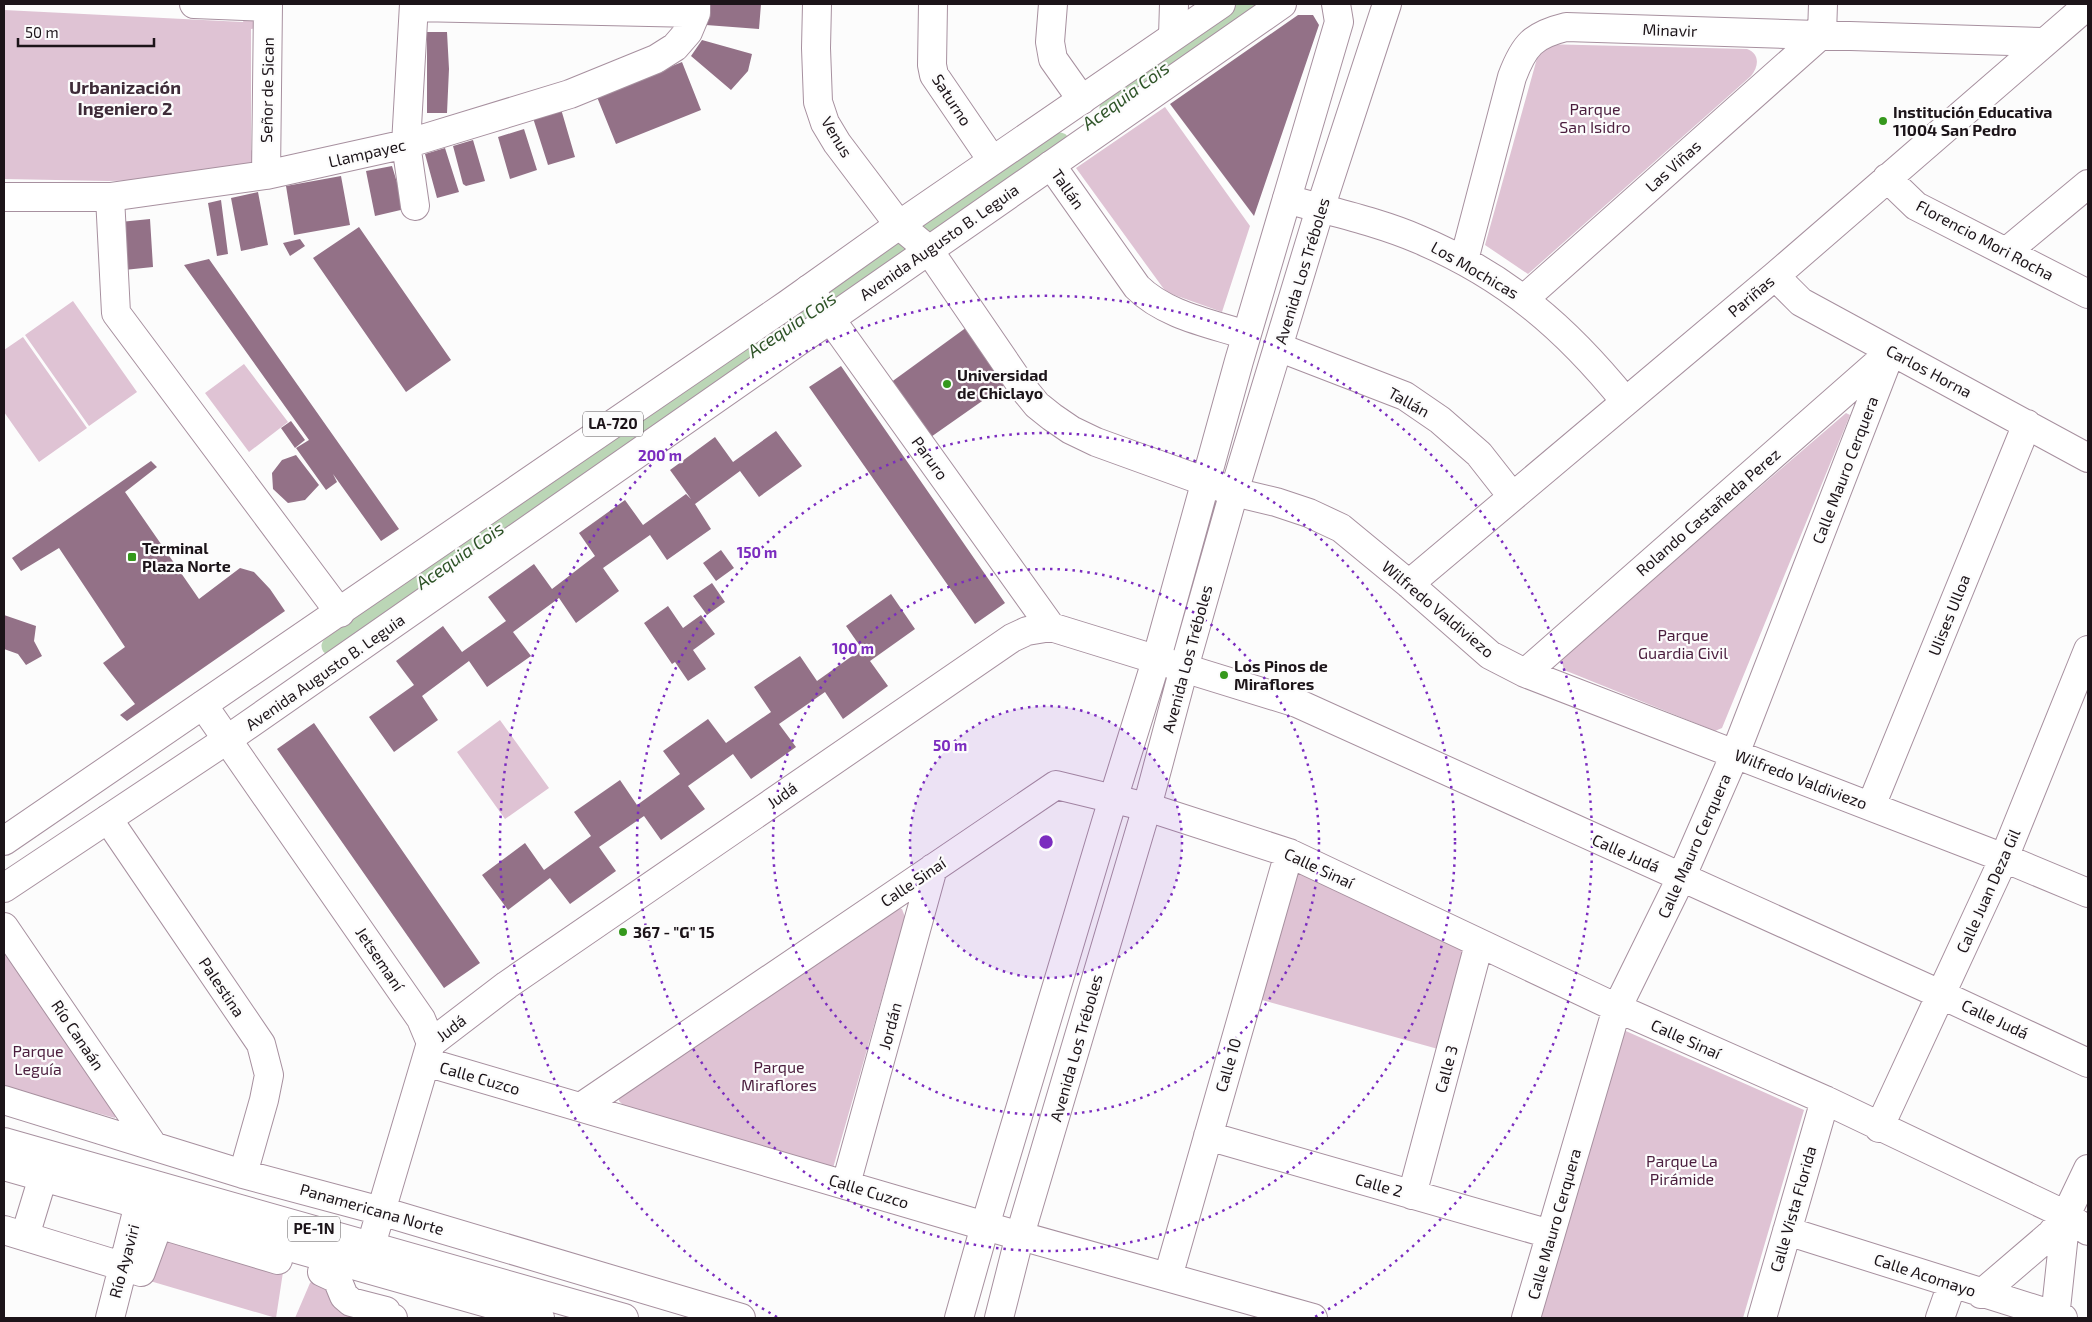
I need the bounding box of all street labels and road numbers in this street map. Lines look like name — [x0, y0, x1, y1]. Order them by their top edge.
street label: Minavir — [1642, 19, 1698, 40]
street label: Señor de Sican — [256, 37, 277, 143]
street label: Saturno — [929, 70, 976, 129]
street label: Venus — [818, 113, 857, 161]
street label: Llampayec — [326, 134, 408, 171]
street label: Las Viñas — [1641, 136, 1704, 196]
street label: Tallán — [1048, 165, 1089, 212]
street label: Avenida Augusto B. Leguia — [856, 179, 1022, 304]
street label: Avenida Los Tréboles — [1270, 195, 1333, 346]
street label: Florencio Mori Rocha — [1913, 195, 2057, 284]
street label: Los Mochicas — [1428, 237, 1522, 302]
street label: Pariñas — [1724, 271, 1778, 320]
street label: Carlos Horna — [1883, 340, 1975, 401]
street label: Tallán — [1385, 383, 1433, 421]
street label: Calle Mauro Cerquera — [1808, 393, 1881, 546]
road number: LA-720 — [583, 412, 643, 436]
street label: Paruro — [908, 432, 952, 483]
street label: Rolando Castañeda Perez — [1632, 444, 1784, 579]
street label: Wilfredo Valdiviezo — [1378, 556, 1498, 661]
street label: Ulises Ulloa — [1924, 571, 1973, 658]
street label: Avenida Los Tréboles — [1158, 583, 1215, 735]
street label: Avenida Augusto B. Leguia — [242, 609, 408, 734]
street label: Wilfredo Valdiviezo — [1732, 745, 1870, 813]
street label: Calle Mauro Cerquera — [1653, 771, 1734, 921]
street label: Judá — [763, 777, 800, 812]
street label: Calle Juan Deza Gil — [1952, 826, 2024, 956]
street label: Calle Judá — [1590, 829, 1663, 876]
street label: Calle Sinaí — [1281, 843, 1358, 892]
street label: Calle Sinaí — [876, 852, 950, 910]
street label: Jetsemaní — [352, 923, 409, 995]
street label: Palestina — [196, 953, 249, 1020]
street label: Avenida Los Tréboles — [1045, 972, 1106, 1124]
street label: Calle Judá — [1959, 995, 2032, 1042]
street label: Río Canaán — [48, 996, 109, 1073]
street label: Jordán — [874, 1000, 905, 1052]
street label: Judá — [432, 1010, 469, 1045]
street label: Calle Sinaí — [1648, 1015, 1725, 1063]
street label: Calle 10 — [1211, 1036, 1244, 1094]
street label: Calle 3 — [1430, 1043, 1461, 1095]
street label: Calle Cuzco — [438, 1057, 523, 1098]
street label: Calle Vista Florida — [1765, 1144, 1820, 1274]
street label: Calle Mauro Cerquera — [1523, 1146, 1584, 1302]
street label: Calle Cuzco — [827, 1169, 911, 1212]
street label: Calle 2 — [1353, 1169, 1405, 1200]
street label: Panamericana Norte — [298, 1179, 446, 1238]
road number: PE-1N — [288, 1216, 340, 1242]
street label: Río Ayaviri — [105, 1222, 143, 1300]
street label: Calle Acomayo — [1872, 1249, 1979, 1300]

